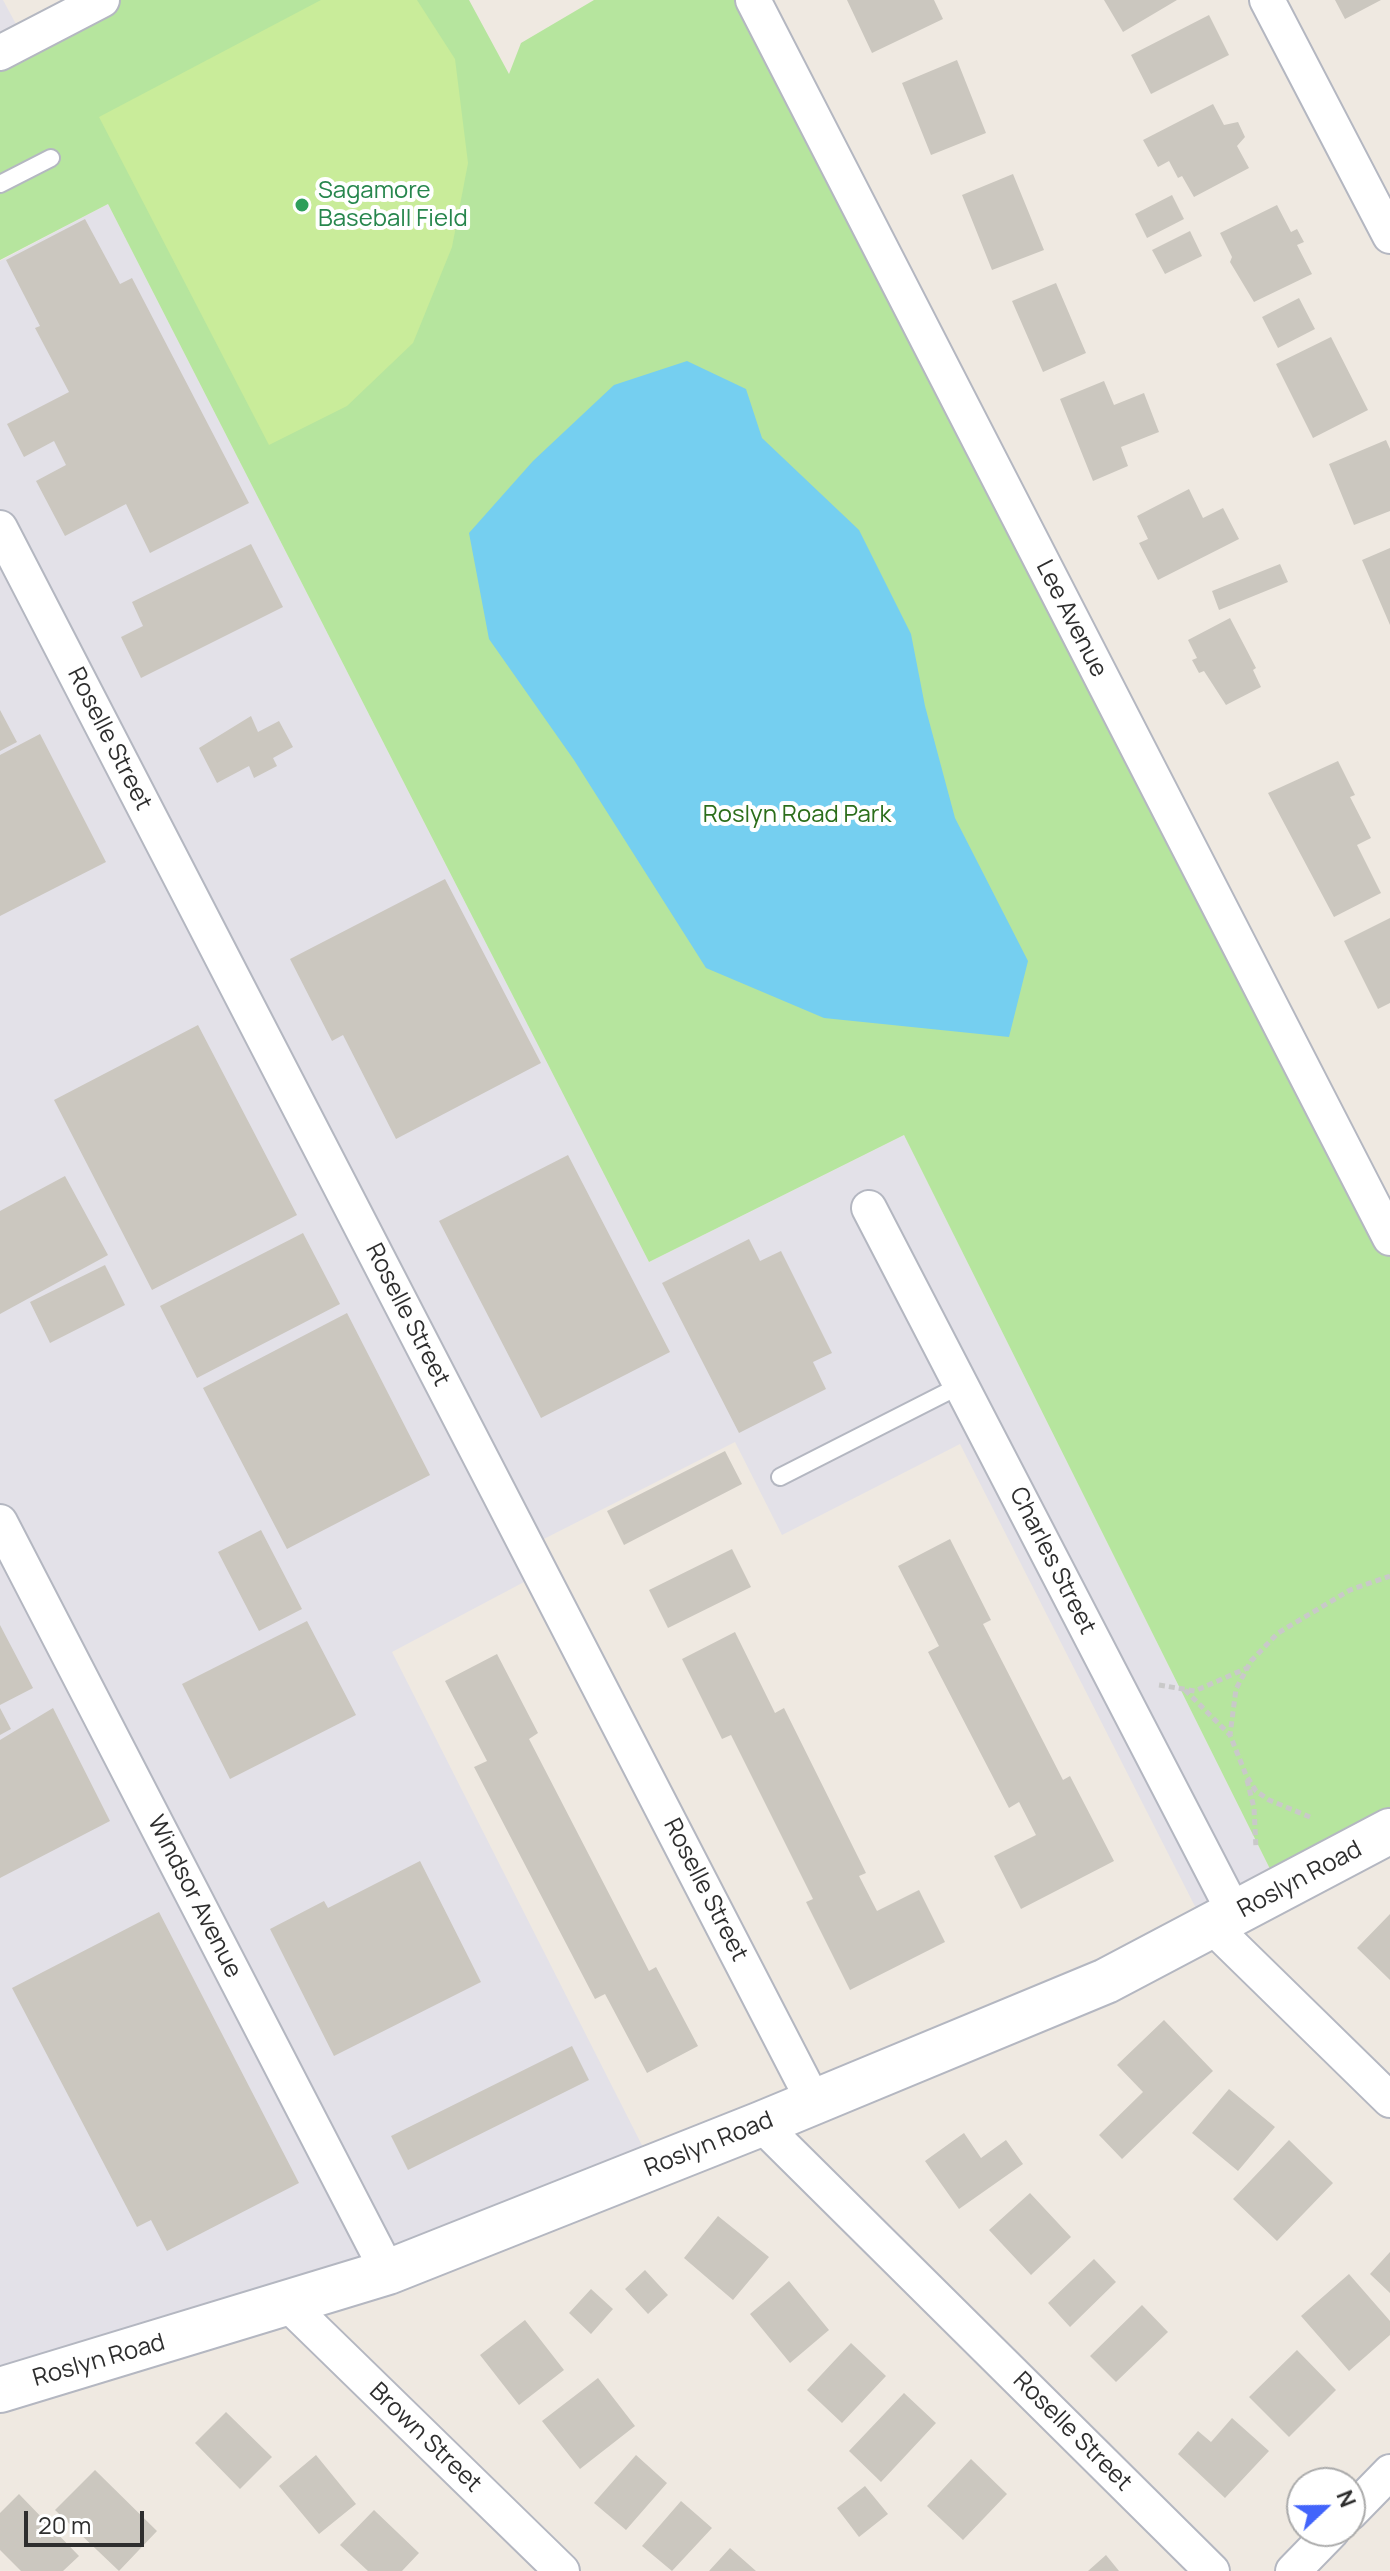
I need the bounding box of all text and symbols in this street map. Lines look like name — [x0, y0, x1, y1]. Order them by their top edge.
place label: Sagamore Baseball Field — [318, 177, 468, 233]
marker: Sagamore Baseball Field — [293, 196, 311, 214]
street label: Lee Avenue — [1029, 556, 1113, 682]
street label: Roselle Street — [61, 663, 157, 815]
park label: Roslyn Road Park — [703, 801, 891, 829]
street label: Roselle Street — [359, 1239, 455, 1391]
street label: Charles Street — [1003, 1483, 1101, 1639]
street label: Windsor Avenue — [141, 1811, 247, 1983]
street label: Roselle Street — [657, 1814, 753, 1966]
street label: Roslyn Road — [1233, 1835, 1367, 1925]
street label: Roslyn Road — [641, 2106, 777, 2184]
street label: Roslyn Road — [30, 2328, 168, 2394]
street label: Roselle Street — [1007, 2367, 1137, 2497]
street label: Brown Street — [363, 2377, 487, 2499]
north arrow — [1286, 2467, 1366, 2547]
text: N — [1330, 2486, 1363, 2512]
scale bar — [28, 2495, 148, 2545]
text: 20 m — [38, 2508, 91, 2541]

